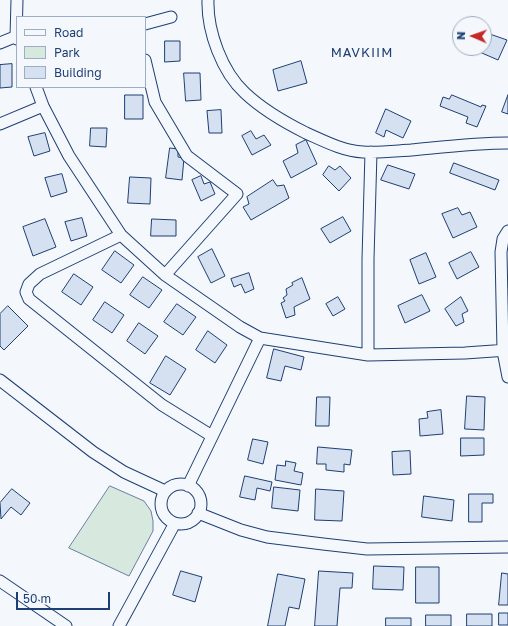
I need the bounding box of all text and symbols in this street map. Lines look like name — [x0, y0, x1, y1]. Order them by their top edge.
legend — [16, 16, 146, 88]
north arrow — [452, 16, 492, 56]
text: Road — [54, 25, 83, 40]
text: N — [454, 31, 467, 40]
text: Park — [54, 45, 80, 60]
district label: MAVKIIM — [331, 45, 393, 61]
text: Building — [54, 65, 102, 80]
scale bar — [18, 584, 112, 610]
text: 50 m — [23, 591, 51, 606]

